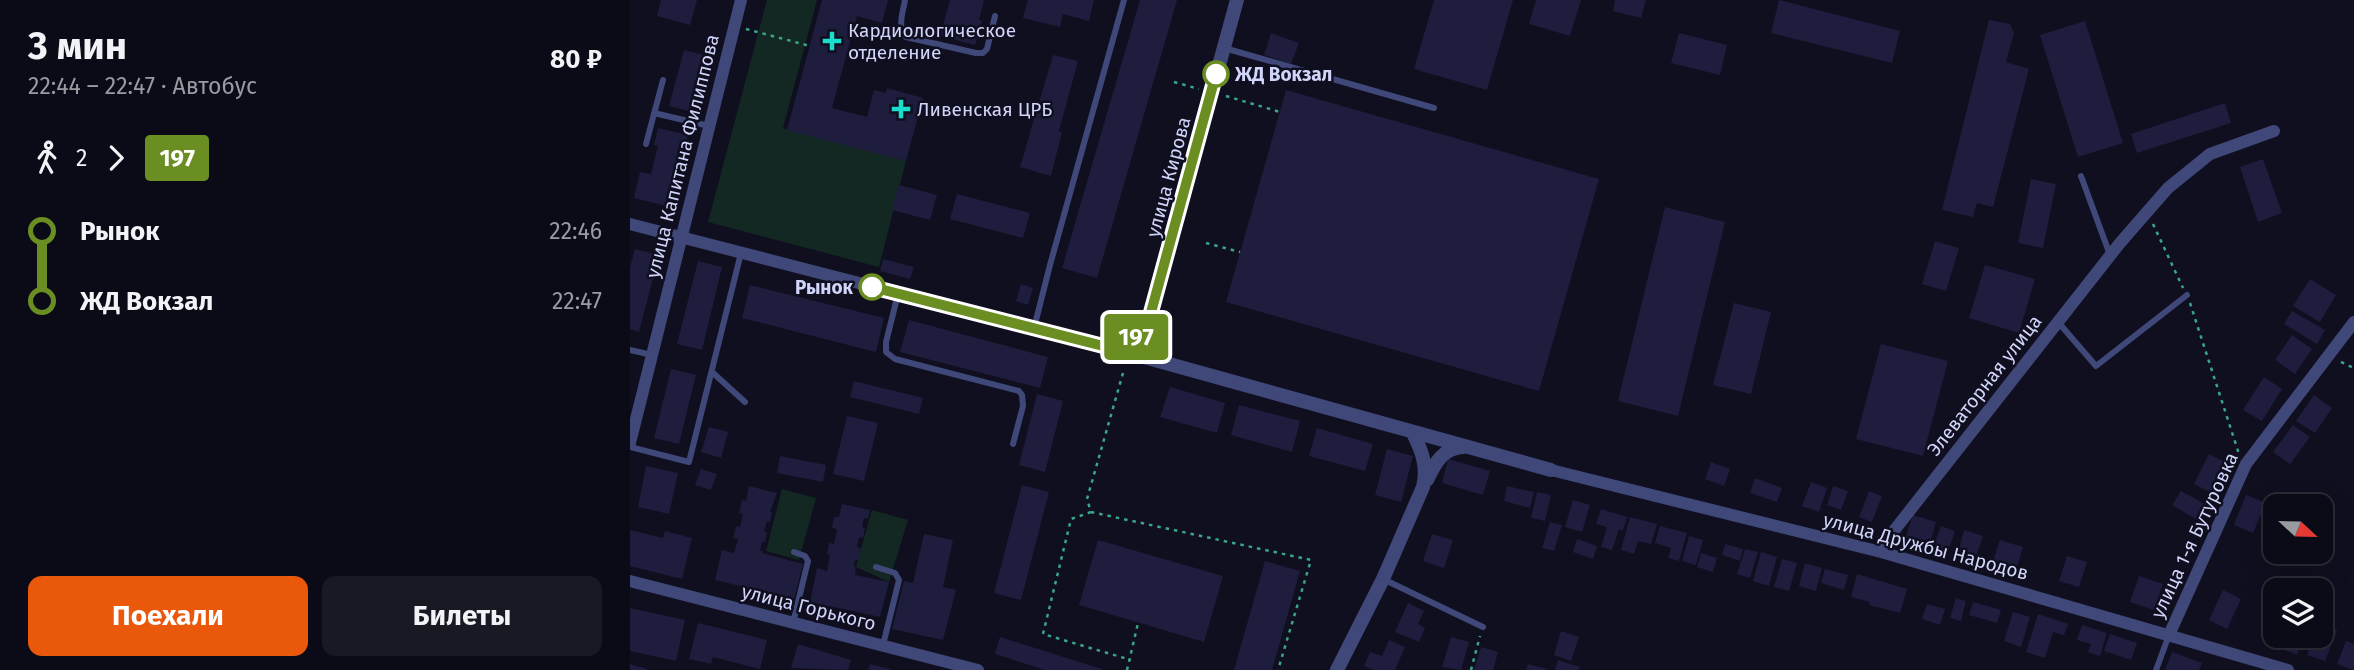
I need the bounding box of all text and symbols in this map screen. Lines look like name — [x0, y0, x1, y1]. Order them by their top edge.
place label: Кардиологическое отделение — [848, 19, 1016, 64]
text: 3 мин — [28, 23, 127, 69]
marker: Кардиологическое отделение — [822, 31, 842, 51]
street label: улица Капитана Филиппова — [641, 32, 724, 280]
text: 80 ₽ — [550, 44, 602, 75]
marker: ЖД Вокзал — [1203, 61, 1229, 87]
place label: ЖД Вокзал — [1234, 63, 1332, 86]
text: 22:44 – 22:47 · Автобус — [28, 72, 257, 100]
place label: Ливенская ЦРБ — [917, 98, 1052, 121]
marker: Ливенская ЦРБ — [891, 99, 911, 119]
street label: улица Кирова — [1141, 114, 1196, 240]
icon: walk — [28, 139, 66, 177]
icon: forward — [97, 139, 135, 177]
text: 2 — [76, 144, 87, 172]
text: 197 — [159, 144, 195, 172]
text: Рынок — [80, 216, 160, 247]
text: 22:46 — [549, 217, 602, 245]
marker: Рынок — [859, 274, 885, 300]
place label: Рынок — [795, 276, 854, 299]
text: ЖД Вокзал — [80, 286, 213, 317]
text: 22:47 — [552, 287, 602, 315]
street label: Элеваторная улица — [1922, 310, 2047, 460]
line badge: 197 — [1096, 314, 1176, 360]
text: 197 — [1118, 323, 1154, 351]
street label: улица 1-я Бутуровка — [2146, 449, 2243, 622]
north arrow — [2263, 494, 2333, 564]
map controls — [2263, 494, 2333, 648]
street label: улица Дружбы Народов — [1821, 508, 2031, 585]
button: Поехали — [28, 576, 308, 656]
button: Билеты — [322, 576, 602, 656]
button: layers — [2263, 578, 2333, 648]
street label: улица Горького — [739, 580, 878, 635]

